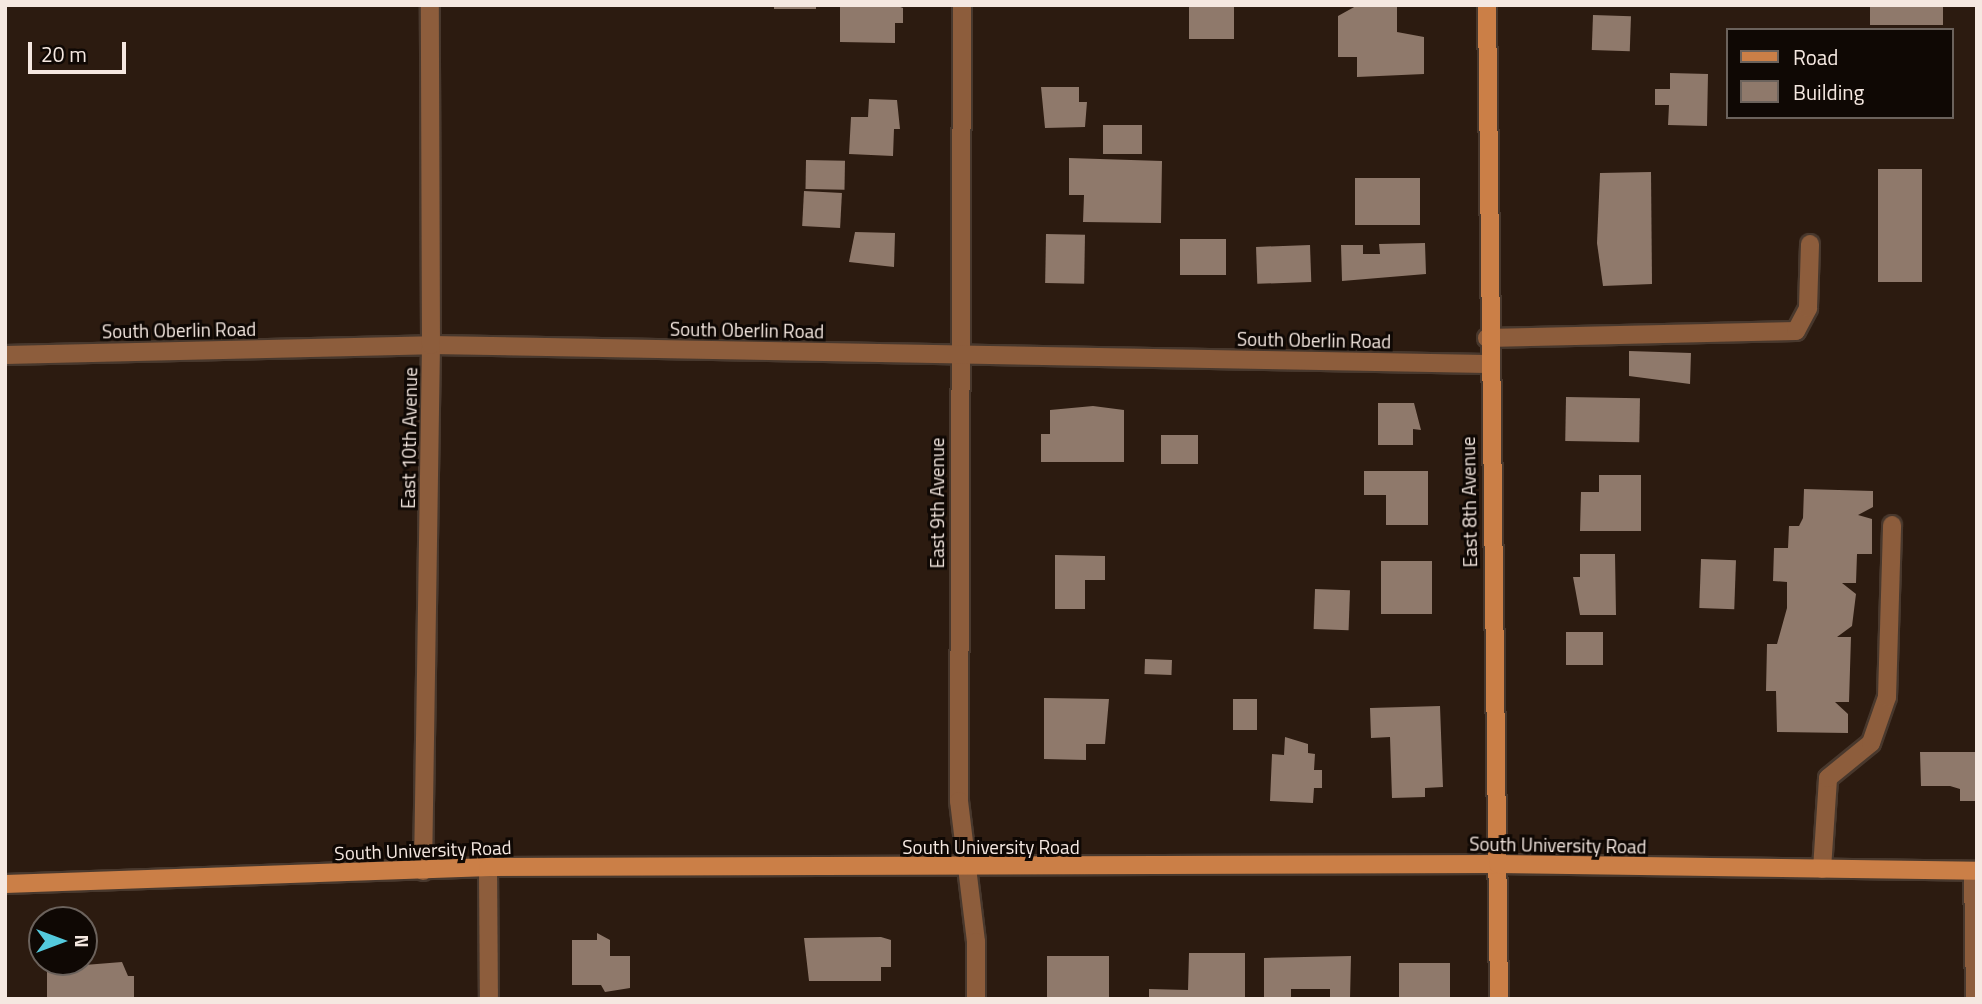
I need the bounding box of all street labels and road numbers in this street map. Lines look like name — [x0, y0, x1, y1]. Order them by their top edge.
street label: South Oberlin Road — [102, 317, 256, 343]
street label: South Oberlin Road — [670, 317, 824, 343]
street label: South Oberlin Road — [1237, 327, 1391, 353]
street label: East 10th Avenue — [396, 367, 422, 509]
street label: East 8th Avenue — [1456, 436, 1482, 568]
street label: East 9th Avenue — [926, 438, 948, 568]
street label: South University Road — [1469, 832, 1647, 858]
street label: South University Road — [334, 836, 512, 864]
street label: South University Road — [902, 836, 1080, 858]

